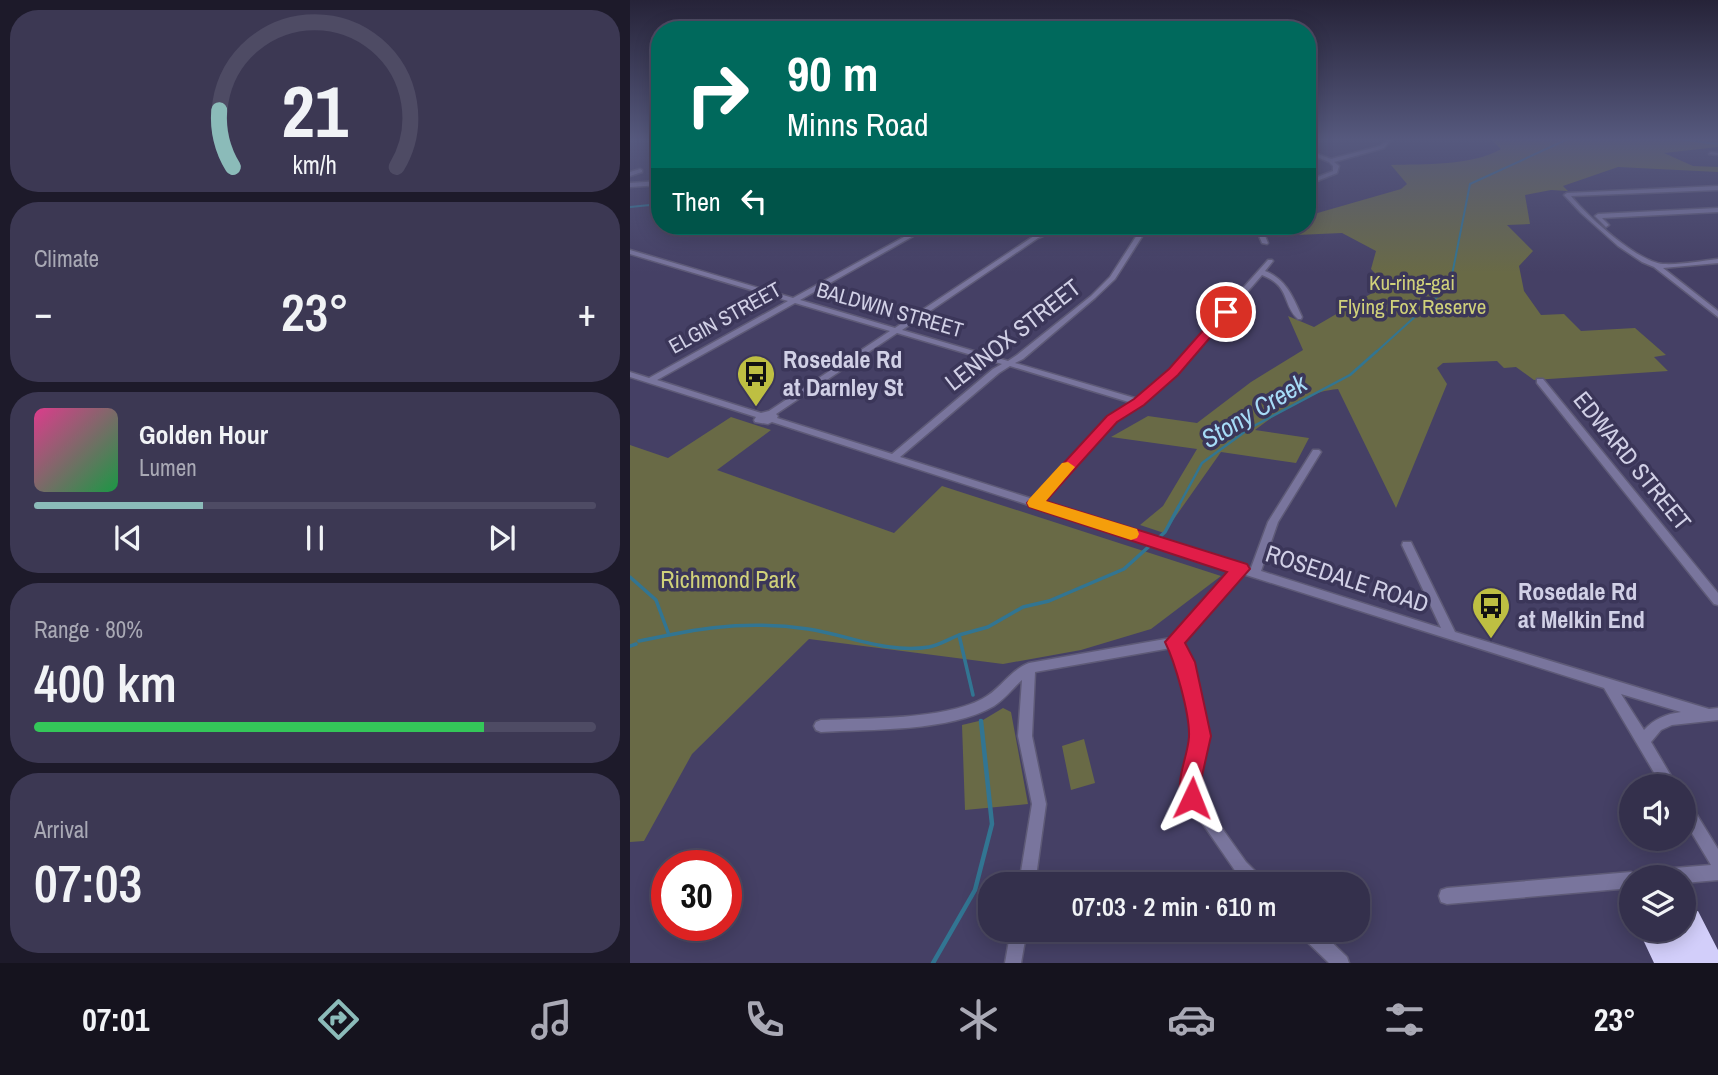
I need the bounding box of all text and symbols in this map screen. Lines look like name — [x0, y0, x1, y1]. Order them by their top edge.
text: 90 m — [787, 40, 879, 106]
icon: right — [672, 49, 763, 140]
text: 21 — [282, 62, 349, 160]
text: Minns Road — [787, 103, 928, 146]
text: km/h — [293, 148, 337, 182]
icon: left — [735, 182, 773, 220]
text: Then — [672, 184, 721, 219]
text: Climate — [34, 243, 99, 274]
park label: Ku-ring-gai Flying Fox Reserve — [1338, 268, 1486, 321]
street label: LENNOX STREET — [938, 271, 1087, 397]
street label: ELGIN STREET — [663, 274, 787, 360]
street label: BALDWIN STREET — [813, 275, 967, 344]
text: 23° — [281, 277, 349, 347]
pin — [1196, 282, 1256, 342]
text: − — [34, 287, 52, 338]
text: + — [578, 287, 596, 338]
icon: arrive — [1207, 293, 1245, 331]
place label: Rosedale Rd at Darnley St — [783, 343, 904, 403]
bus stop icon: Rosedale Rd at Darnley St — [735, 353, 777, 408]
water label: Stony Creek — [1194, 365, 1314, 456]
street label: EDWARD STREET — [1567, 384, 1699, 536]
text: Golden Hour — [139, 417, 268, 452]
text: Lumen — [139, 452, 197, 483]
icon: previous — [109, 519, 147, 557]
icon: pause — [296, 519, 334, 557]
icon: next — [483, 519, 521, 557]
street label: ROSEDALE ROAD — [1262, 537, 1433, 619]
park label: Richmond Park — [660, 563, 796, 595]
place label: Rosedale Rd at Melkin End — [1518, 575, 1645, 635]
bus stop icon: Rosedale Rd at Melkin End — [1470, 585, 1512, 640]
text: Range · 80% — [34, 614, 143, 645]
text: 400 km — [34, 648, 177, 718]
position arrow — [1155, 761, 1229, 835]
map controls — [1619, 774, 1696, 942]
button: sound — [1619, 774, 1696, 851]
text: Arrival — [34, 814, 89, 845]
text: 07:03 — [34, 848, 142, 918]
speed limit sign: 30 — [651, 850, 742, 941]
button: layers — [1619, 865, 1696, 942]
text: 07:03 · 2 min · 610 m — [1072, 889, 1276, 924]
icon: directions — [314, 995, 363, 1044]
icon: music — [527, 995, 576, 1044]
icon: phone — [740, 995, 789, 1044]
icon: climate — [954, 995, 1003, 1044]
icon: car — [1167, 995, 1216, 1044]
icon: filters — [1380, 995, 1429, 1044]
text: 07:01 — [82, 998, 149, 1041]
text: 23° — [1594, 998, 1636, 1041]

